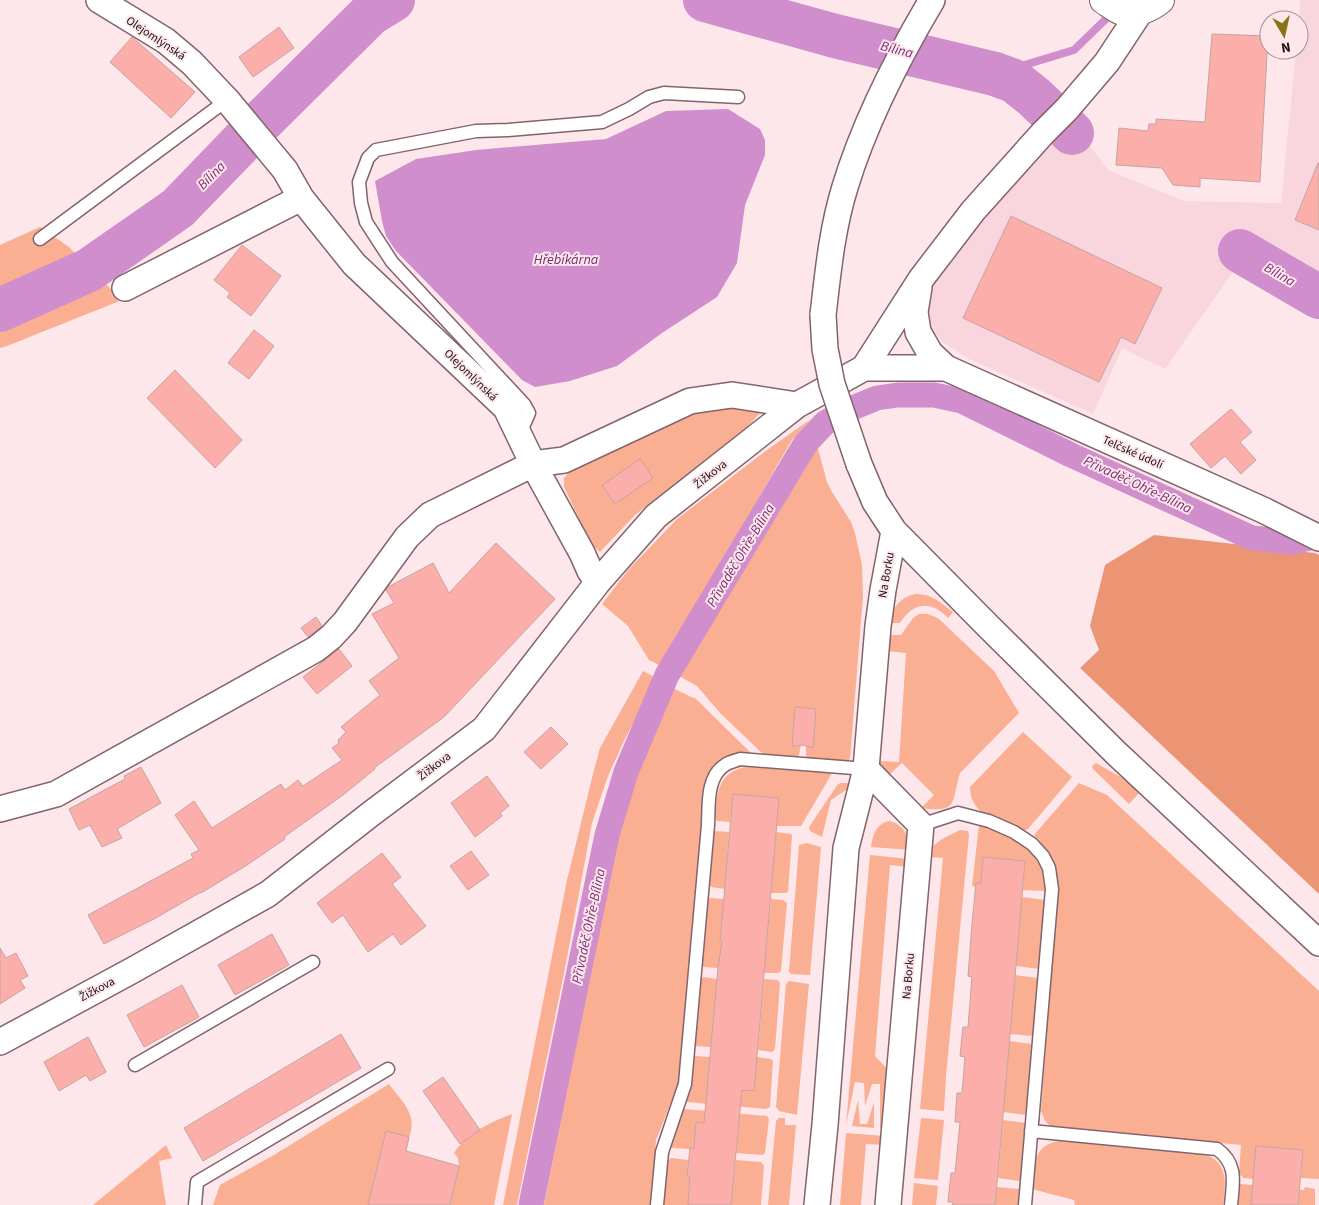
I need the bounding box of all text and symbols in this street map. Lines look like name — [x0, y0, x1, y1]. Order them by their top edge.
north arrow — [1259, 10, 1309, 60]
street label: Olejomlýnská — [123, 12, 189, 65]
water label: Bílina — [878, 36, 916, 64]
text: N — [1280, 36, 1292, 57]
water label: Bílina — [193, 157, 231, 194]
water label: Hřebíkárna — [534, 250, 599, 270]
water label: Bílina — [1260, 258, 1299, 292]
street label: Olejomlýnská — [440, 345, 501, 405]
street label: Telčské údolí — [1100, 431, 1167, 474]
water label: Přivaděč Ohře-Bílina — [1080, 451, 1195, 519]
street label: Žižkova — [690, 456, 731, 493]
water label: Přivaděč Ohře-Bílina — [702, 500, 780, 611]
street label: Na Borku — [874, 551, 899, 599]
street label: Žižkova — [414, 748, 455, 785]
water label: Přivaděč Ohře-Bílina — [567, 866, 611, 986]
street label: Na Borku — [898, 952, 919, 1000]
street label: Žižkova — [76, 973, 118, 1006]

